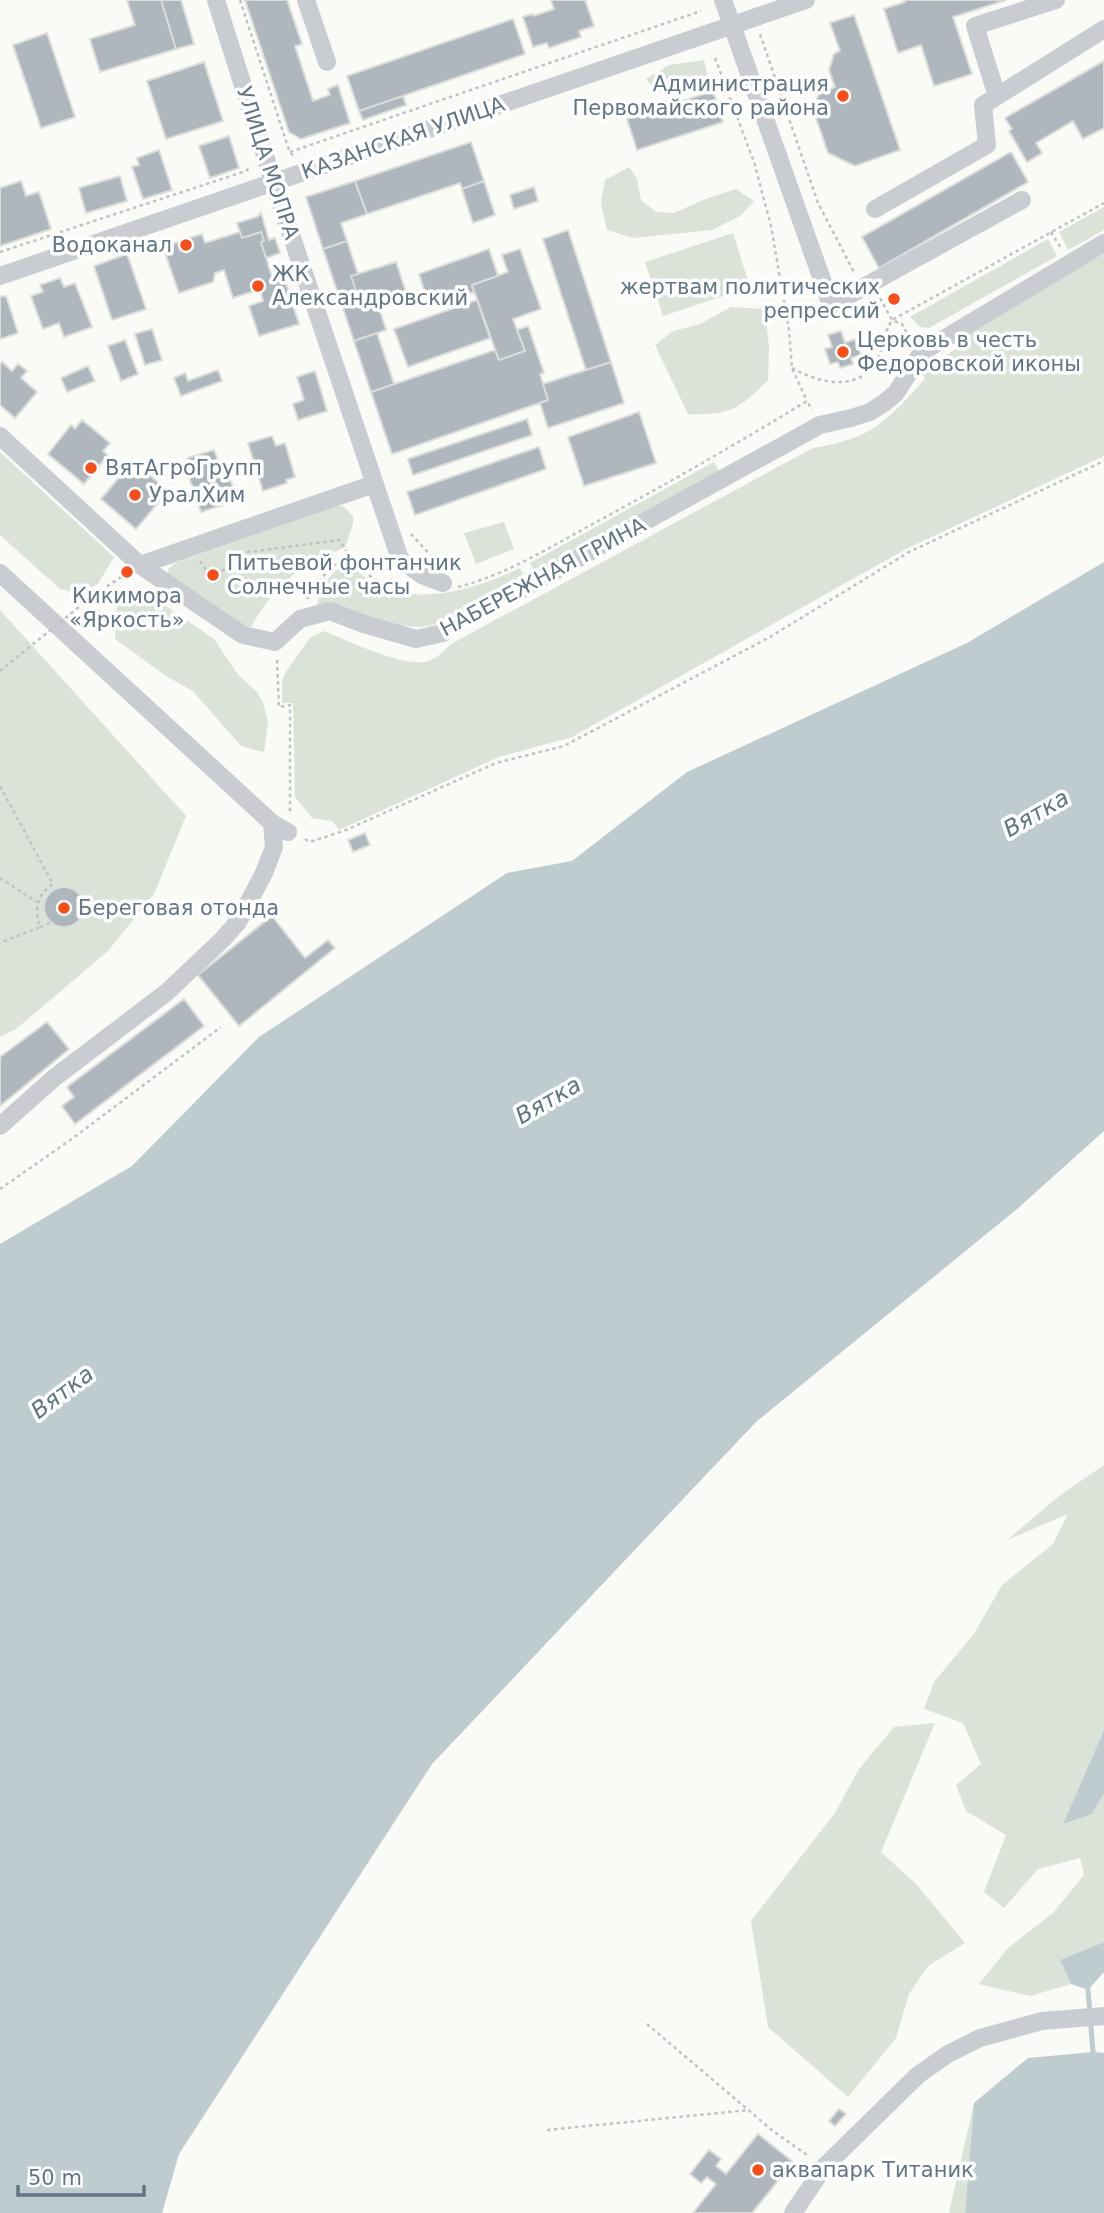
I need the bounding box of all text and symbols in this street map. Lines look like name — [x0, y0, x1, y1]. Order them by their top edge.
place label: Администрация Первомайского района — [572, 72, 829, 120]
street label: УЛИЦА МОПРА — [232, 84, 304, 243]
marker: Администрация Первомайского района — [835, 88, 851, 104]
street label: КАЗАНСКАЯ УЛИЦА — [298, 92, 508, 184]
place label: Водоканал — [52, 233, 172, 257]
marker: Водоканал — [178, 237, 194, 253]
place label: ЖК Александровский — [272, 262, 468, 310]
place label: жертвам политических репрессий — [620, 275, 880, 323]
marker: ЖК Александровский — [250, 278, 266, 294]
marker: жертвам политических репрессий — [886, 291, 902, 307]
place label: Церковь в честь Федоровской иконы — [857, 328, 1081, 376]
marker: Церковь в честь Федоровской иконы — [835, 344, 851, 360]
place label: ВятАгроГрупп — [105, 456, 262, 480]
marker: ВятАгроГрупп — [83, 460, 99, 476]
place label: УралХим — [149, 483, 245, 507]
marker: УралХим — [127, 487, 143, 503]
street label: НАБЕРЕЖНАЯ ГРИНА — [436, 512, 650, 641]
place label: Питьевой фонтанчик Солнечные часы — [227, 551, 462, 599]
marker: Кикимора «Яркость» — [119, 564, 135, 580]
marker: Питьевой фонтанчик Солнечные часы — [205, 567, 221, 583]
place label: Кикимора «Яркость» — [69, 584, 185, 632]
water label: Вятка — [999, 784, 1073, 842]
place label: Береговая отонда — [78, 896, 279, 920]
marker: Береговая отонда — [56, 900, 72, 916]
water label: Вятка — [511, 1071, 585, 1129]
water label: Вятка — [26, 1360, 98, 1424]
scale bar — [18, 2154, 144, 2198]
place label: аквапарк Титаник — [772, 2158, 974, 2182]
marker: аквапарк Титаник — [750, 2162, 766, 2178]
text: 50 m — [28, 2166, 82, 2190]

